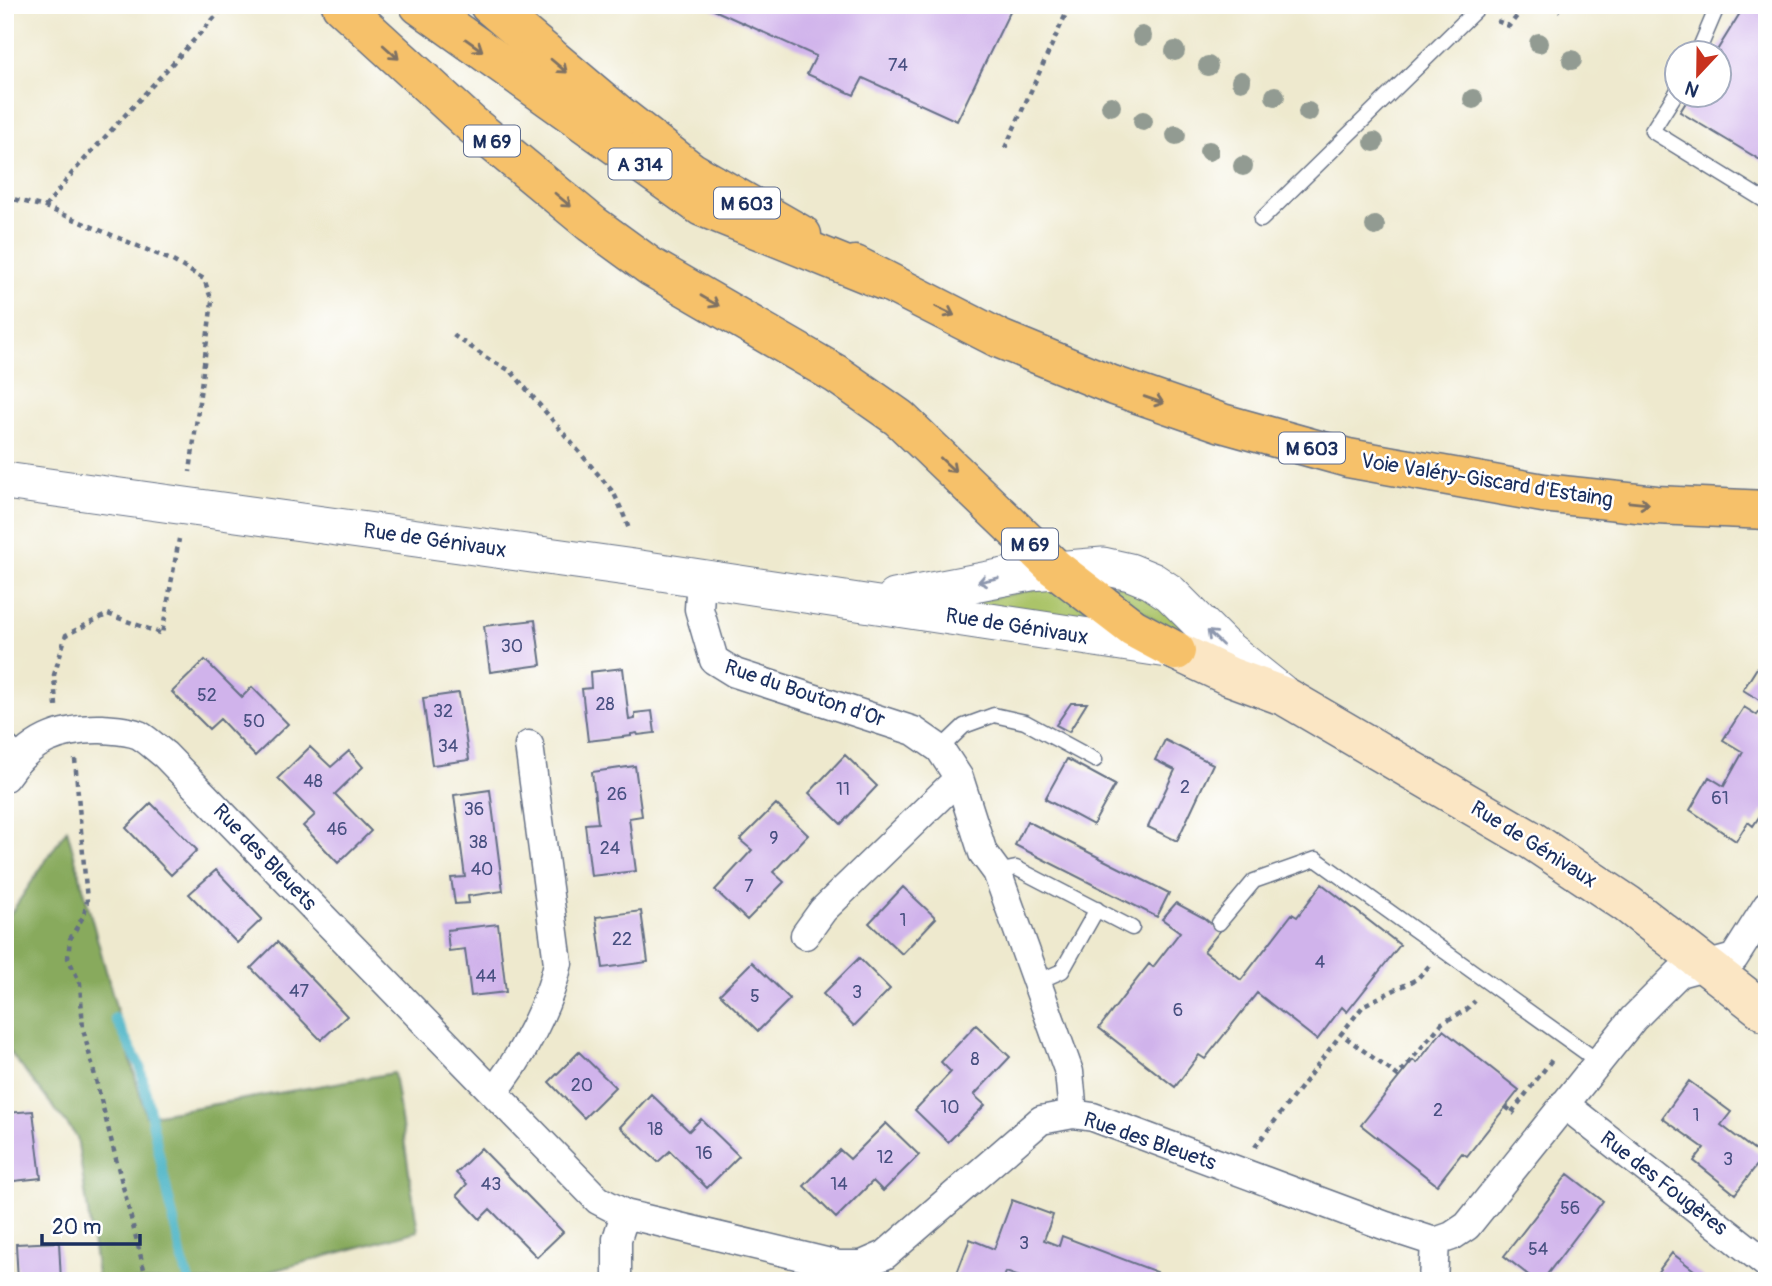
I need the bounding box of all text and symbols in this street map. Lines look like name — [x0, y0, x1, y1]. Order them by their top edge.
one-way arrow — [464, 38, 483, 52]
north arrow — [1664, 38, 1734, 108]
one-way arrow — [382, 43, 400, 59]
house number: 74 — [888, 54, 909, 77]
one-way arrow — [550, 58, 568, 73]
text: N — [1681, 75, 1702, 102]
road number: M 69 — [464, 125, 520, 156]
road number: A 314 — [608, 148, 672, 180]
road number: M 603 — [714, 188, 780, 218]
one-way arrow — [554, 193, 572, 208]
one-way arrow — [699, 294, 719, 308]
one-way arrow — [934, 305, 955, 319]
one-way arrow — [1143, 395, 1165, 407]
road number: M 603 — [1279, 432, 1345, 463]
street label: Voie Valéry-Giscard d'Estaing — [1359, 447, 1615, 514]
one-way arrow — [939, 456, 956, 473]
one-way arrow — [1627, 496, 1650, 509]
street label: Rue de Génivaux — [362, 517, 508, 564]
road number: M 69 — [1002, 528, 1058, 559]
one-way arrow — [977, 574, 1000, 588]
street label: Rue de Génivaux — [944, 602, 1090, 651]
one-way arrow — [1207, 629, 1224, 646]
house number: 30 — [501, 635, 523, 658]
street label: Rue du Bouton d'Or — [721, 653, 889, 734]
house number: 52 — [197, 684, 217, 707]
house number: 28 — [595, 693, 615, 716]
house number: 32 — [433, 700, 453, 723]
house number: 50 — [243, 710, 265, 733]
house number: 34 — [438, 735, 459, 758]
house number: 48 — [303, 770, 323, 793]
house number: 2 — [1180, 776, 1190, 799]
house number: 11 — [836, 778, 850, 801]
house number: 26 — [607, 783, 627, 806]
house number: 61 — [1711, 787, 1729, 810]
street label: Rue de Génivaux — [1465, 795, 1602, 894]
street label: Rue des Bleuets — [207, 798, 323, 917]
house number: 36 — [464, 798, 484, 821]
house number: 46 — [327, 818, 347, 841]
house number: 9 — [769, 827, 779, 850]
house number: 38 — [468, 831, 488, 854]
house number: 24 — [600, 837, 621, 860]
house number: 40 — [471, 858, 493, 881]
house number: 7 — [744, 875, 754, 898]
house number: 1 — [899, 909, 907, 932]
house number: 22 — [612, 928, 632, 951]
house number: 4 — [1315, 951, 1326, 974]
house number: 44 — [476, 965, 497, 988]
house number: 47 — [289, 980, 309, 1003]
house number: 3 — [852, 981, 862, 1004]
house number: 5 — [750, 985, 760, 1008]
house number: 6 — [1173, 999, 1183, 1022]
house number: 8 — [970, 1048, 980, 1071]
house number: 20 — [571, 1074, 593, 1097]
house number: 10 — [940, 1096, 960, 1119]
house number: 2 — [1433, 1099, 1443, 1122]
house number: 1 — [1692, 1104, 1700, 1127]
street label: Rue des Bleuets — [1080, 1106, 1220, 1177]
house number: 18 — [647, 1118, 663, 1141]
street label: Rue des Fougères — [1595, 1125, 1733, 1242]
house number: 16 — [695, 1142, 713, 1165]
house number: 12 — [876, 1146, 894, 1169]
house number: 3 — [1723, 1148, 1733, 1171]
house number: 43 — [481, 1173, 501, 1196]
house number: 14 — [830, 1173, 848, 1196]
house number: 56 — [1560, 1197, 1580, 1220]
scale bar — [42, 1202, 140, 1246]
text: 20 m — [52, 1214, 101, 1241]
house number: 3 — [1019, 1232, 1029, 1255]
house number: 54 — [1528, 1238, 1549, 1261]

